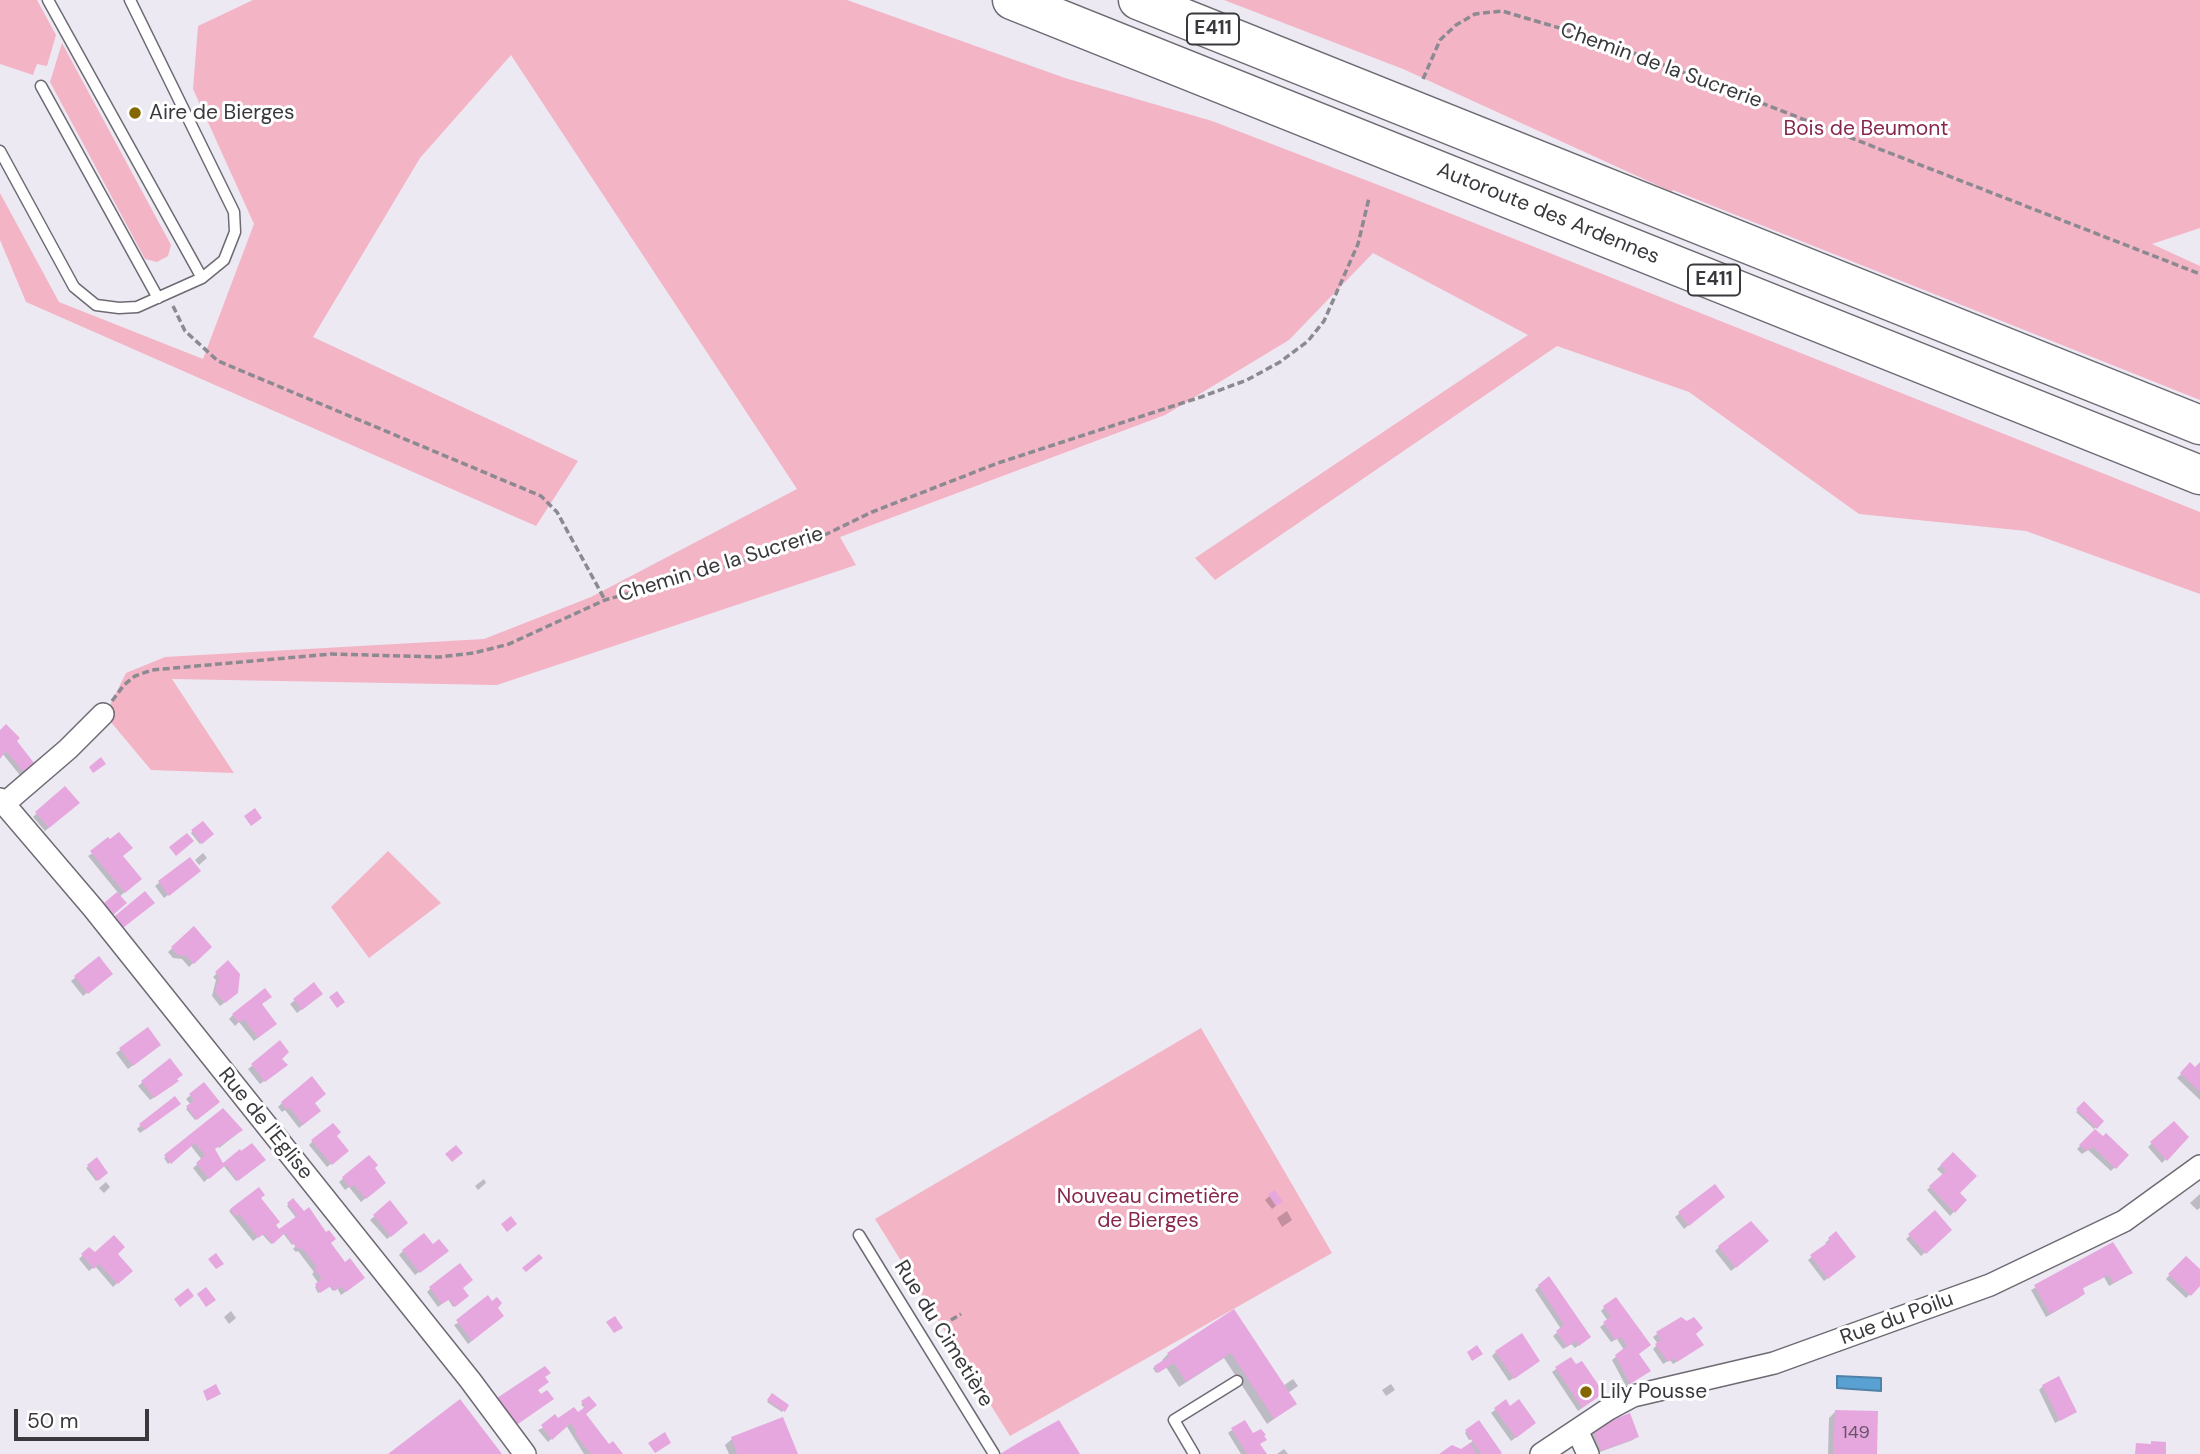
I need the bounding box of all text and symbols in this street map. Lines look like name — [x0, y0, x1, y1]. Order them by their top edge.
road number: E411 — [1187, 14, 1239, 44]
street label: Chemin de la Sucrerie — [1557, 18, 1765, 114]
place label: Aire de Bierges — [149, 100, 294, 126]
marker: Aire de Bierges — [127, 105, 143, 121]
park label: Bois de Beumont — [1783, 116, 1949, 142]
street label: Autoroute des Ardennes — [1433, 158, 1663, 270]
road number: E411 — [1688, 264, 1740, 296]
street label: Chemin de la Sucrerie — [615, 522, 827, 608]
street label: Rue de l'Eglise — [212, 1063, 318, 1185]
park label: Nouveau cimetière de Bierges — [1057, 1184, 1239, 1234]
street label: Rue du Cimetière — [888, 1256, 998, 1412]
street label: Rue du Poilu — [1837, 1287, 1957, 1351]
place label: Lily Pousse — [1600, 1379, 1707, 1405]
marker: Lily Pousse — [1578, 1384, 1594, 1400]
scale bar — [18, 1394, 152, 1438]
text: 50 m — [27, 1407, 78, 1435]
house number: 149 — [1842, 1422, 1870, 1444]

